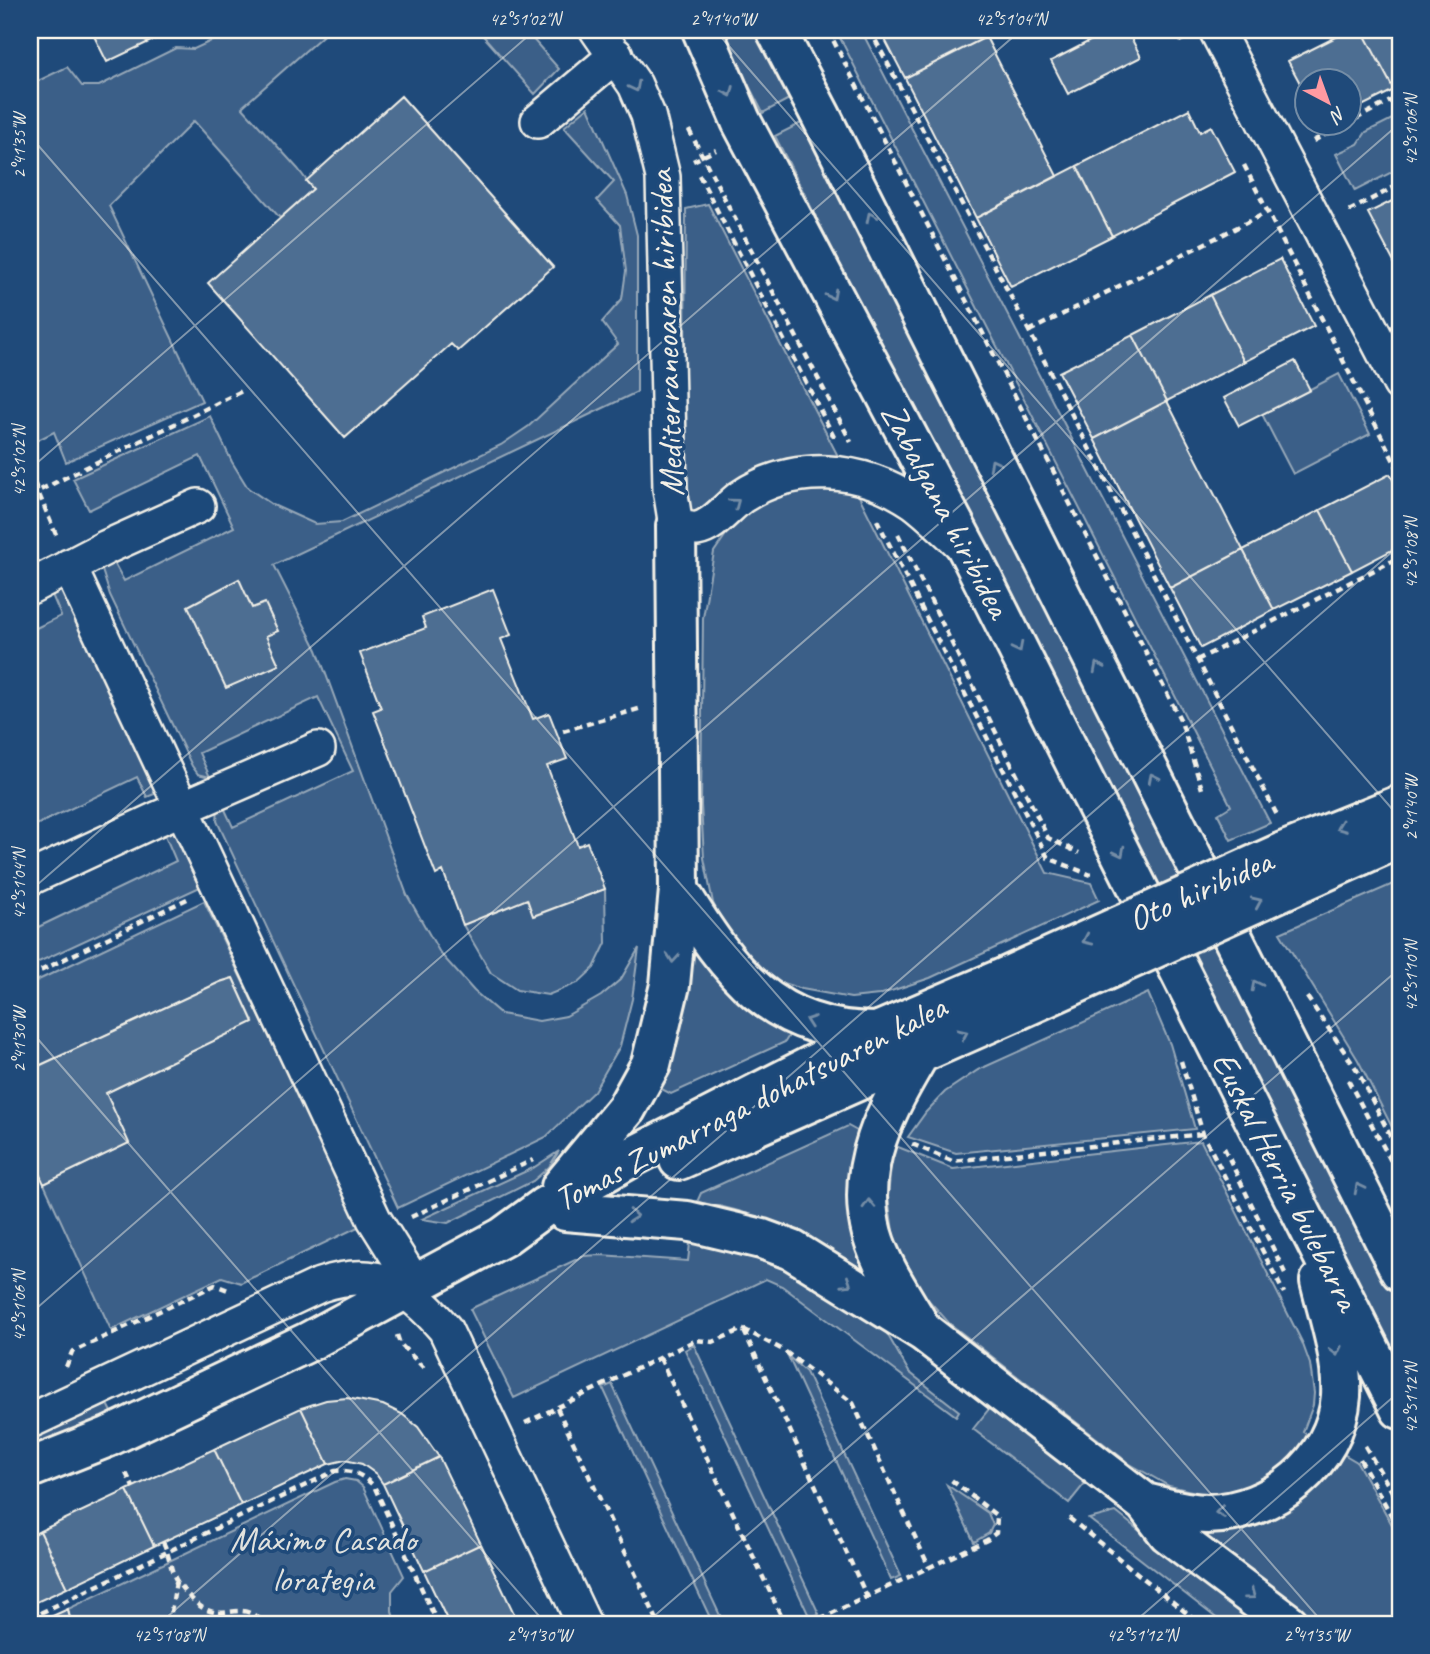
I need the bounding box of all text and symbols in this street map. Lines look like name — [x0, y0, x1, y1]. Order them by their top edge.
text: 42°51'02"N — [490, 8, 564, 30]
text: 2°41'40"W — [691, 8, 758, 30]
text: 42°51'04"N — [976, 8, 1050, 30]
north arrow — [1294, 66, 1364, 136]
one-way arrow — [626, 80, 640, 92]
one-way arrow — [721, 85, 735, 98]
text: 42°51'06"N — [1400, 91, 1422, 165]
text: N — [1324, 101, 1351, 129]
text: 2°41'35"W — [8, 111, 30, 178]
street label: Mediterraneoaren hiribidea — [638, 166, 694, 497]
one-way arrow — [866, 212, 880, 224]
one-way arrow — [824, 288, 838, 300]
street label: Zabalgana hiribidea — [870, 395, 1023, 628]
text: 42°51'02"N — [8, 422, 30, 496]
one-way arrow — [989, 459, 1003, 471]
one-way arrow — [728, 498, 740, 511]
text: 42°51'08"N — [1400, 514, 1422, 588]
one-way arrow — [1009, 641, 1023, 653]
one-way arrow — [1093, 662, 1106, 674]
one-way arrow — [1148, 773, 1162, 785]
text: 2°41'40"W — [1400, 773, 1422, 840]
one-way arrow — [1336, 819, 1348, 833]
street label: Oto hiribidea — [1121, 837, 1282, 942]
text: 42°51'04"N — [8, 845, 30, 919]
one-way arrow — [1111, 845, 1125, 857]
one-way arrow — [1250, 896, 1262, 910]
one-way arrow — [1082, 932, 1094, 946]
text: 42°51'10"N — [1400, 937, 1422, 1011]
one-way arrow — [666, 953, 681, 964]
one-way arrow — [1250, 980, 1264, 992]
street label: Tomas Zumarraga dohatsuaren kalea — [546, 983, 955, 1222]
text: 2°41'30"W — [8, 1005, 30, 1072]
one-way arrow — [805, 1015, 817, 1029]
one-way arrow — [956, 1028, 968, 1042]
street label: Euskal Herria bulebarra — [1201, 1044, 1372, 1320]
one-way arrow — [1353, 1183, 1367, 1195]
one-way arrow — [862, 1198, 877, 1209]
one-way arrow — [628, 1208, 639, 1223]
text: 42°51'06"N — [8, 1267, 30, 1341]
one-way arrow — [839, 1275, 852, 1287]
one-way arrow — [1328, 1345, 1343, 1357]
text: 42°51'12"N — [1400, 1359, 1422, 1433]
one-way arrow — [1214, 1505, 1226, 1520]
park label: Máximo Casado lorategia — [230, 1517, 420, 1602]
one-way arrow — [1243, 1587, 1256, 1600]
text: 42°51'08"N — [134, 1624, 208, 1646]
text: 2°41'30"W — [507, 1624, 574, 1646]
text: 42°51'12"N — [1107, 1624, 1181, 1646]
text: 2°41'35"W — [1284, 1624, 1351, 1646]

